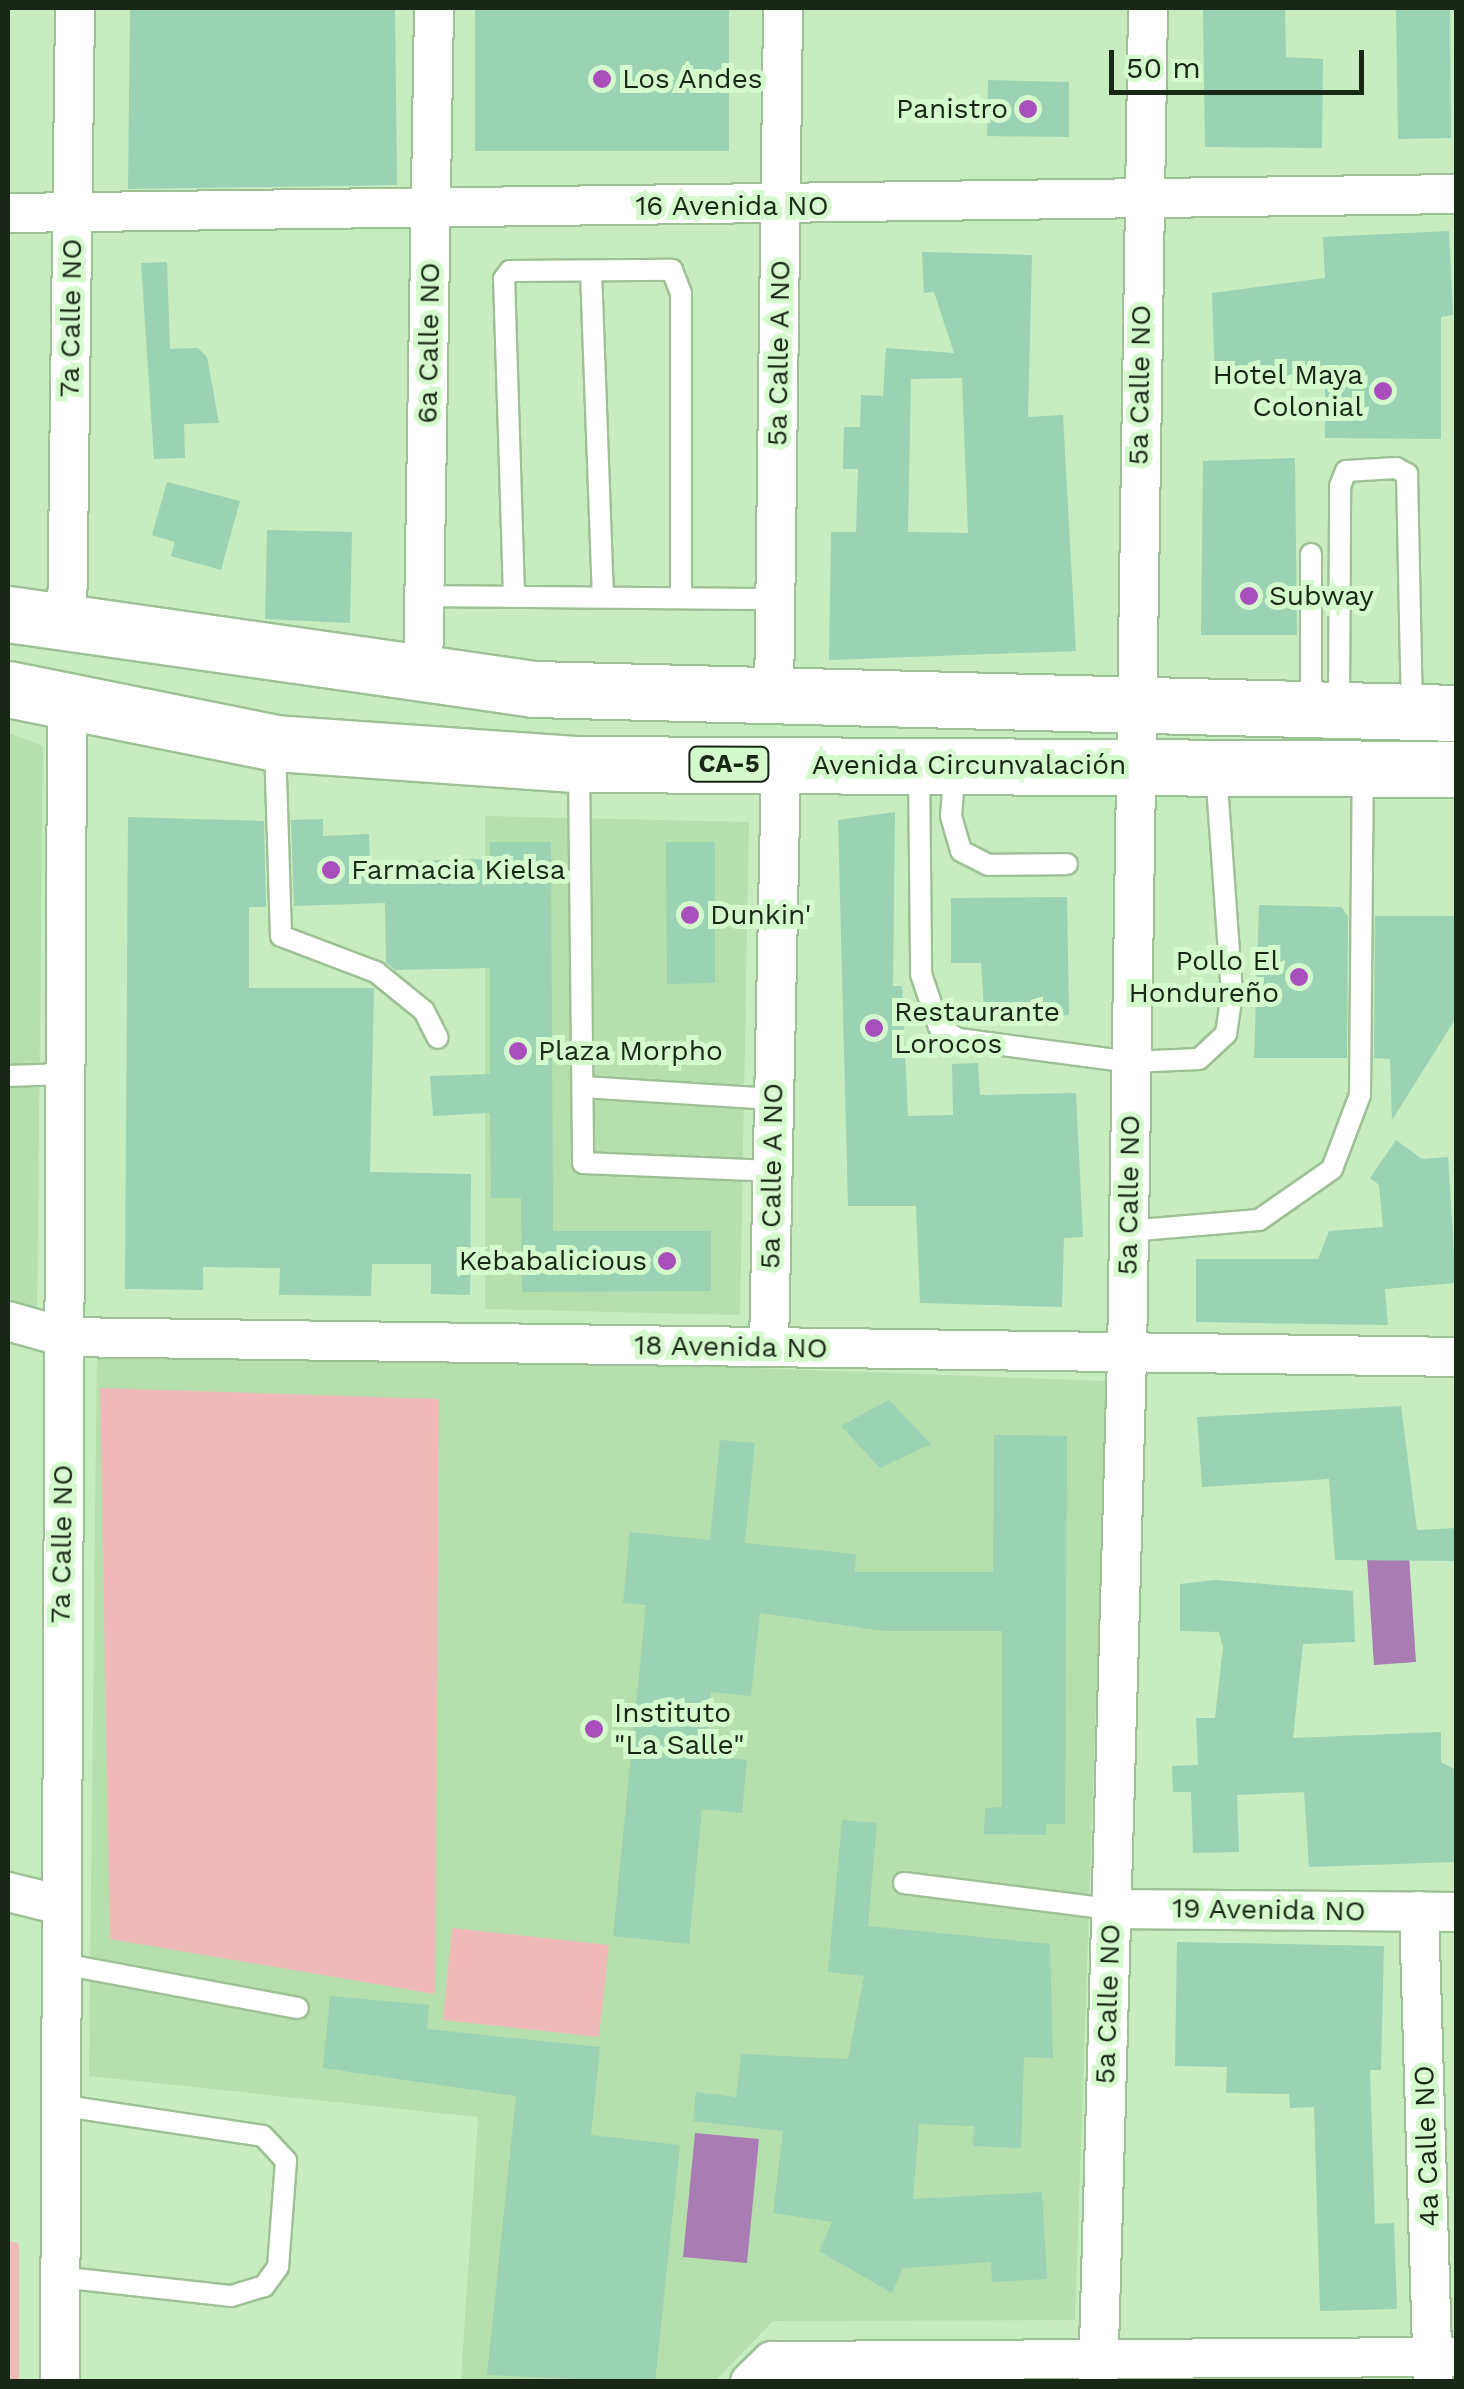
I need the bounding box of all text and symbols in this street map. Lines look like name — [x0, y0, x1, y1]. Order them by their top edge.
scale bar — [1114, 30, 1369, 92]
text: 50 m — [1126, 50, 1201, 85]
place label: Los Andes — [622, 62, 764, 96]
marker: Los Andes — [591, 68, 613, 90]
place label: Panistro — [896, 92, 1008, 126]
marker: Panistro — [1017, 98, 1039, 120]
street label: 16 Avenida NO — [635, 189, 829, 223]
street label: 7a Calle NO — [53, 238, 89, 398]
street label: 5a Calle A NO — [761, 258, 797, 448]
street label: 6a Calle NO — [411, 262, 447, 424]
street label: 5a Calle NO — [1122, 304, 1158, 466]
place label: Hotel Maya Colonial — [1211, 358, 1363, 424]
marker: Hotel Maya Colonial — [1372, 380, 1394, 402]
place label: Subway — [1269, 579, 1374, 613]
marker: Subway — [1238, 585, 1260, 607]
road number: CA-5 — [686, 744, 772, 784]
street label: Avenida Circunvalación — [811, 748, 1127, 782]
place label: Farmacia Kielsa — [351, 853, 566, 887]
marker: Farmacia Kielsa — [320, 859, 342, 881]
place label: Dunkin' — [710, 898, 811, 932]
marker: Dunkin' — [679, 904, 701, 926]
place label: Pollo El Hondureño — [1128, 944, 1279, 1010]
marker: Pollo El Hondureño — [1288, 966, 1310, 988]
place label: Restaurante Lorocos — [894, 995, 1060, 1061]
marker: Restaurante Lorocos — [863, 1017, 885, 1039]
place label: Plaza Morpho — [538, 1034, 723, 1068]
marker: Plaza Morpho — [507, 1040, 529, 1062]
street label: 5a Calle A NO — [754, 1081, 790, 1271]
street label: 5a Calle NO — [1111, 1114, 1147, 1276]
place label: Kebabalicious — [459, 1244, 647, 1278]
marker: Kebabalicious — [656, 1250, 678, 1272]
street label: 18 Avenida NO — [633, 1328, 829, 1366]
street label: 7a Calle NO — [44, 1464, 80, 1624]
place label: Instituto "La Salle" — [614, 1696, 745, 1762]
marker: Instituto "La Salle" — [583, 1718, 605, 1740]
street label: 19 Avenida NO — [1171, 1891, 1367, 1929]
street label: 5a Calle NO — [1088, 1923, 1128, 2085]
street label: 4a Calle NO — [1407, 2065, 1447, 2227]

